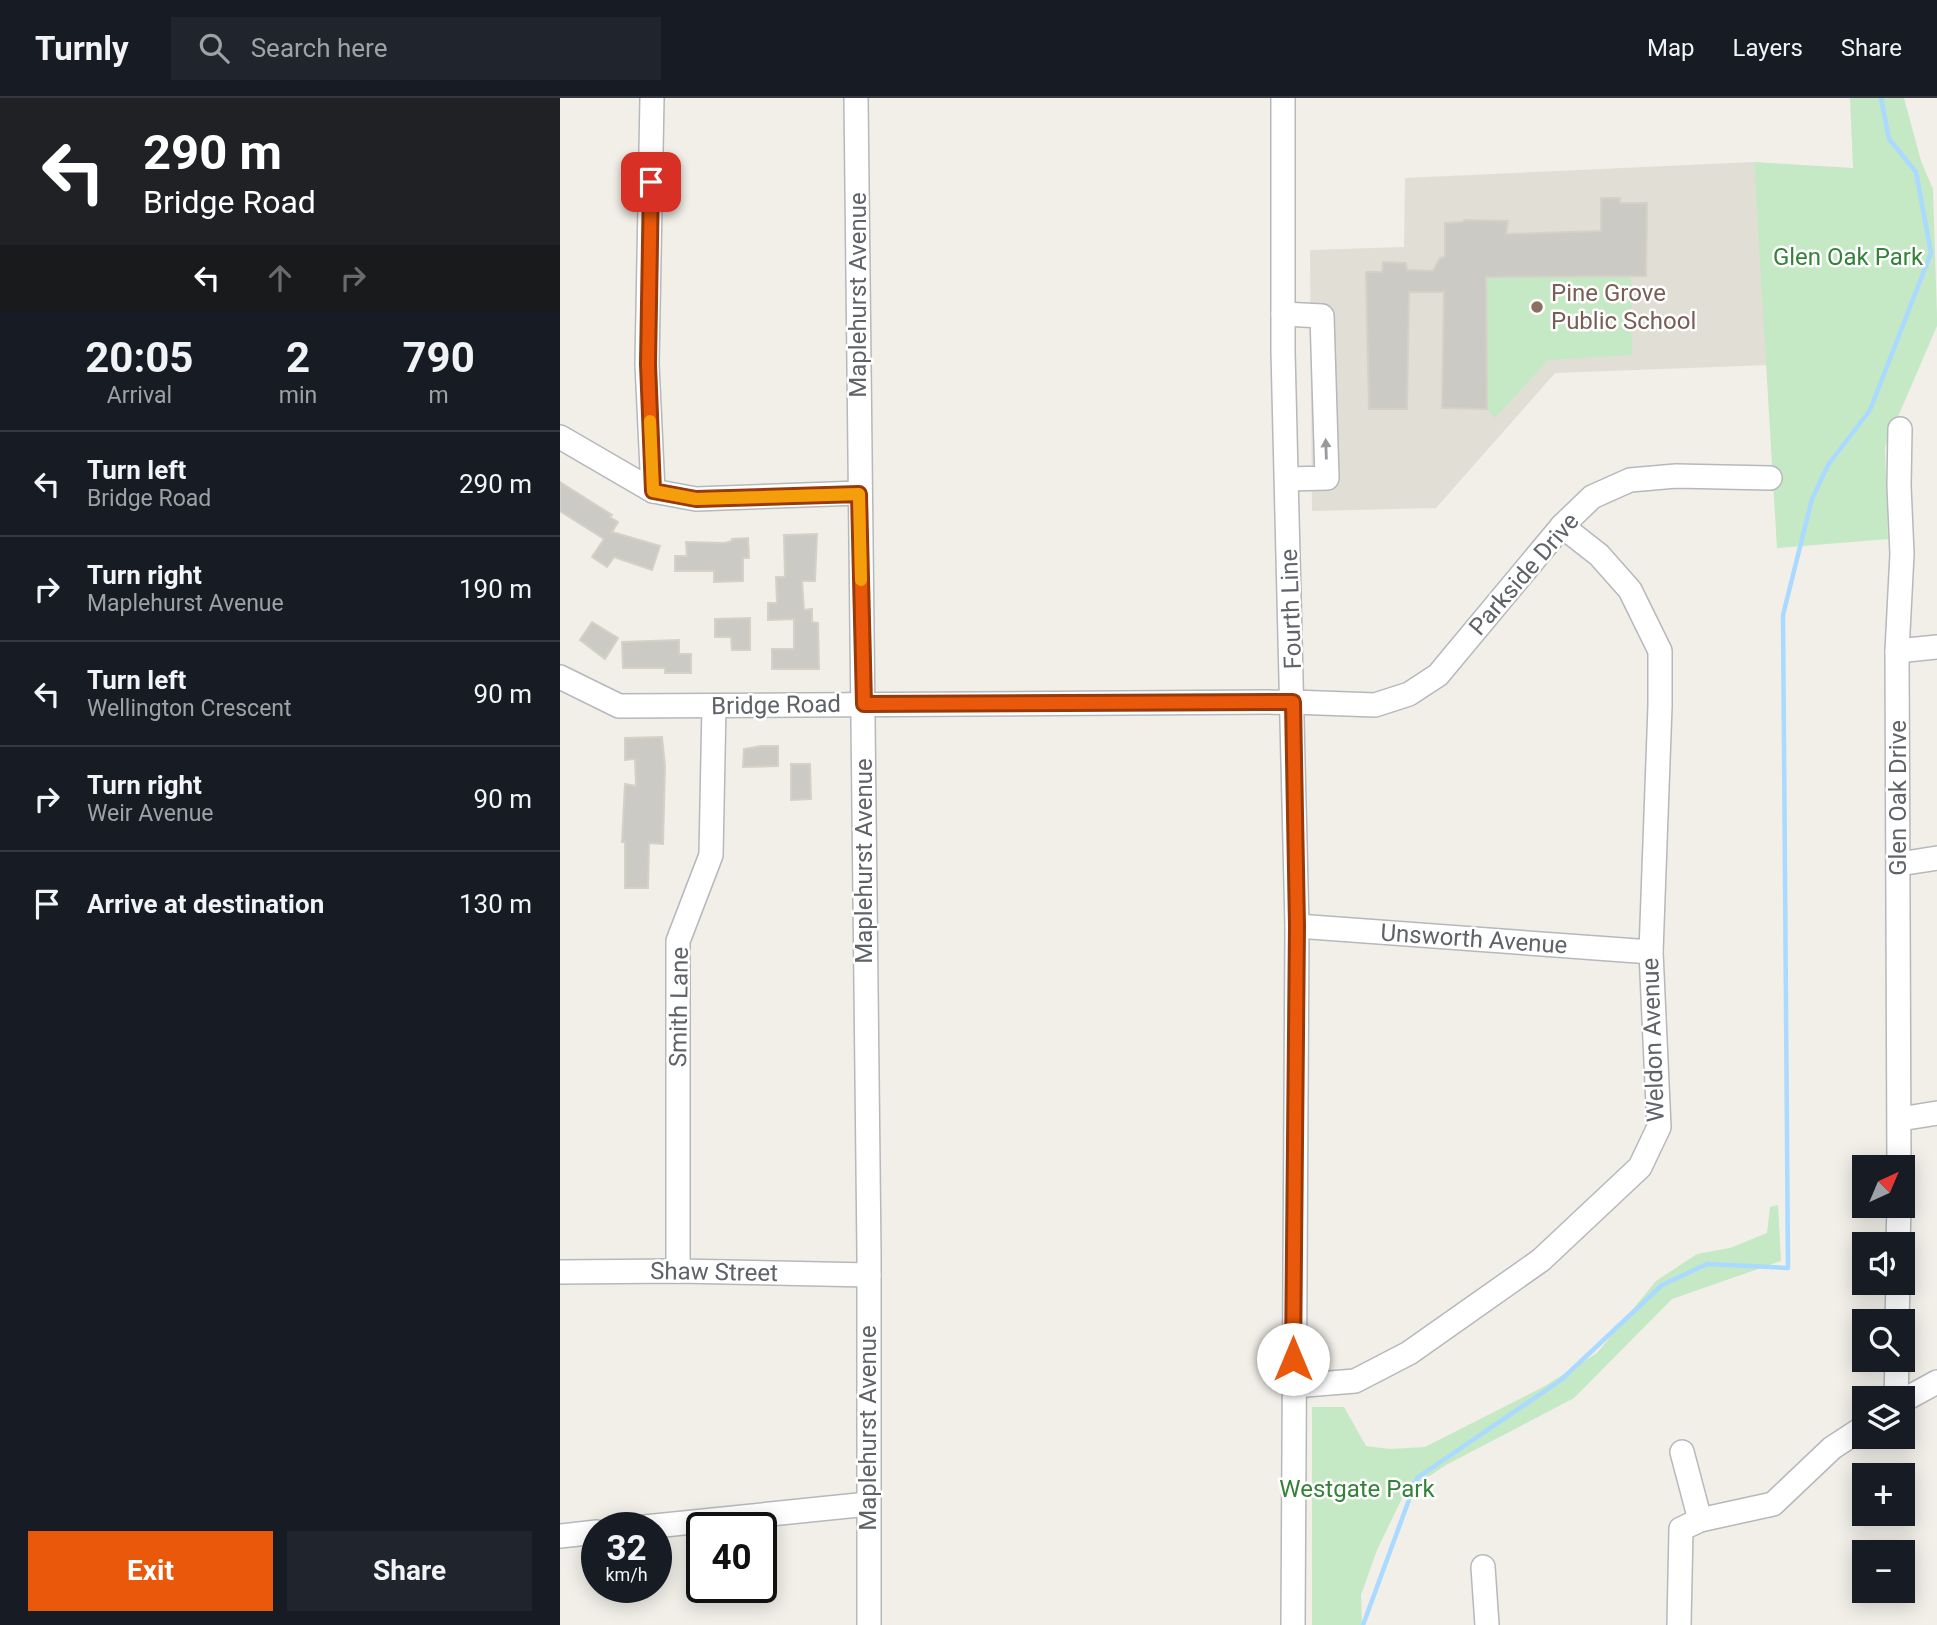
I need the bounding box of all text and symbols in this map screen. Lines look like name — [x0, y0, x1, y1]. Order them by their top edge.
search box — [171, 17, 661, 80]
text: Turnly — [35, 29, 129, 68]
icon: search — [195, 29, 233, 67]
text: Search here — [251, 33, 387, 63]
text: Map — [1647, 34, 1695, 62]
text: Layers — [1733, 34, 1803, 62]
text: Share — [1841, 34, 1902, 62]
text: 290 m — [143, 124, 282, 181]
icon: left — [28, 126, 119, 217]
pin — [621, 152, 681, 212]
icon: arrive — [632, 163, 670, 201]
text: Bridge Road — [143, 183, 316, 221]
street label: Maplehurst Avenue — [844, 192, 872, 398]
park label: Glen Oak Park — [1773, 243, 1924, 271]
icon: left — [188, 259, 226, 297]
icon: ahead — [261, 259, 299, 297]
icon: right — [334, 259, 372, 297]
place label: Pine Grove Public School — [1551, 279, 1696, 335]
marker: Pine Grove Public School — [1529, 299, 1545, 315]
text: 20:05 — [85, 333, 193, 382]
text: 2 — [286, 333, 310, 382]
text: 790 — [402, 333, 475, 382]
text: Arrival — [107, 382, 172, 409]
text: min — [279, 382, 317, 409]
text: m — [429, 382, 449, 409]
one-way arrow — [1320, 438, 1332, 460]
text: Turn left — [87, 455, 186, 485]
icon: left — [28, 465, 66, 503]
text: 290 m — [459, 469, 532, 499]
text: Bridge Road — [87, 485, 211, 512]
street label: Parkside Drive — [1463, 507, 1585, 641]
street label: Fourth Line — [1275, 548, 1307, 670]
text: Turn right — [87, 560, 202, 590]
icon: right — [28, 570, 66, 608]
text: 190 m — [459, 574, 532, 604]
text: Maplehurst Avenue — [87, 590, 284, 617]
text: Turn left — [87, 665, 186, 695]
icon: left — [28, 675, 66, 713]
text: 90 m — [474, 679, 532, 709]
street label: Bridge Road — [711, 690, 841, 720]
text: Wellington Crescent — [87, 695, 292, 722]
street label: Glen Oak Drive — [1884, 720, 1912, 876]
street label: Maplehurst Avenue — [850, 758, 878, 964]
text: Turn right — [87, 770, 202, 800]
icon: right — [28, 780, 66, 818]
text: 90 m — [474, 784, 532, 814]
text: Weir Avenue — [87, 800, 214, 827]
icon: arrive — [28, 885, 66, 923]
text: Arrive at destination — [87, 889, 324, 919]
text: 130 m — [459, 889, 532, 919]
street label: Unsworth Avenue — [1380, 919, 1568, 959]
street label: Smith Lane — [664, 947, 694, 1067]
street label: Weldon Avenue — [1636, 957, 1670, 1123]
north arrow — [1852, 1155, 1914, 1218]
map controls — [1852, 1155, 1915, 1603]
button: sound — [1852, 1232, 1915, 1295]
street label: Shaw Street — [650, 1257, 778, 1287]
button: search — [1852, 1309, 1915, 1372]
position arrow — [1256, 1322, 1330, 1396]
street label: Maplehurst Avenue — [854, 1325, 882, 1531]
button: layers — [1852, 1386, 1915, 1449]
button: + — [1852, 1463, 1915, 1526]
park label: Westgate Park — [1279, 1475, 1435, 1503]
speed limit sign: 40 — [686, 1512, 777, 1603]
text: 32 — [606, 1528, 647, 1569]
button: Exit — [28, 1531, 273, 1611]
button: Share — [287, 1531, 532, 1611]
button: − — [1852, 1540, 1915, 1603]
text: km/h — [605, 1564, 648, 1585]

